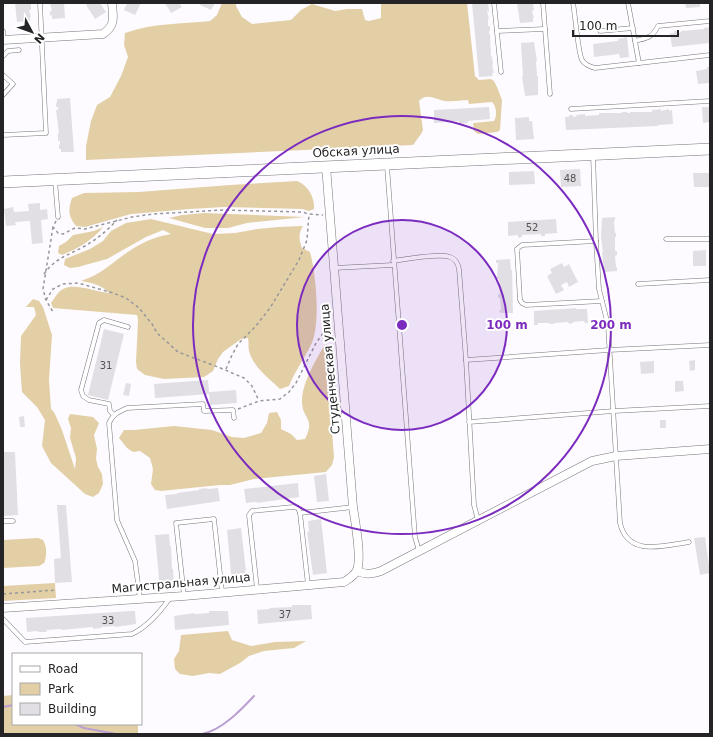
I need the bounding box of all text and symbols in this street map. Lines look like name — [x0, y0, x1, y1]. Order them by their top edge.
north arrow — [12, 12, 52, 52]
scale bar — [573, 12, 678, 38]
text: 100 m — [579, 19, 617, 33]
text: N — [31, 30, 47, 46]
street label: Обская улица — [312, 142, 400, 160]
house number: 48 — [564, 173, 576, 184]
house number: 52 — [526, 222, 538, 233]
street label: Студенческая улица — [317, 303, 343, 435]
centre of rings — [395, 318, 409, 332]
text: 100 m — [486, 318, 528, 332]
text: 200 m — [590, 318, 632, 332]
house number: 31 — [100, 360, 112, 371]
street label: Магистральная улица — [111, 570, 251, 596]
house number: 37 — [279, 609, 291, 620]
house number: 33 — [102, 615, 114, 626]
legend — [12, 653, 142, 725]
text: Road — [48, 662, 78, 676]
text: Park — [48, 682, 74, 696]
text: Building — [48, 702, 97, 716]

